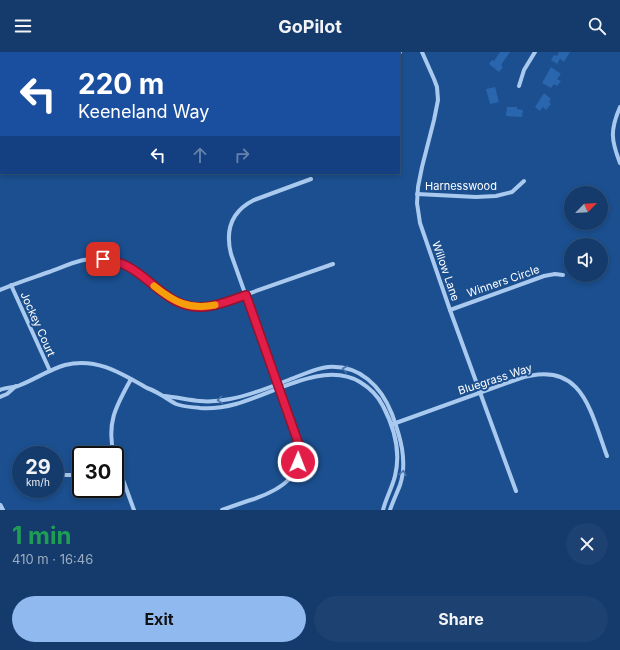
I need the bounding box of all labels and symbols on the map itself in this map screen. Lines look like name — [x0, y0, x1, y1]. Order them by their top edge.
street label: Harnesswood — [425, 179, 497, 193]
north arrow — [564, 186, 608, 230]
street label: Willow Lane — [429, 239, 463, 303]
pin — [86, 242, 120, 276]
street label: Winners Circle — [465, 262, 541, 300]
street label: Jockey Court — [17, 289, 59, 359]
street label: Bluegrass Way — [456, 360, 534, 398]
one-way arrow — [341, 365, 348, 374]
one-way arrow — [217, 395, 223, 404]
position arrow — [277, 441, 319, 483]
speed limit sign: 30 — [72, 446, 124, 498]
one-way arrow — [398, 470, 406, 476]

